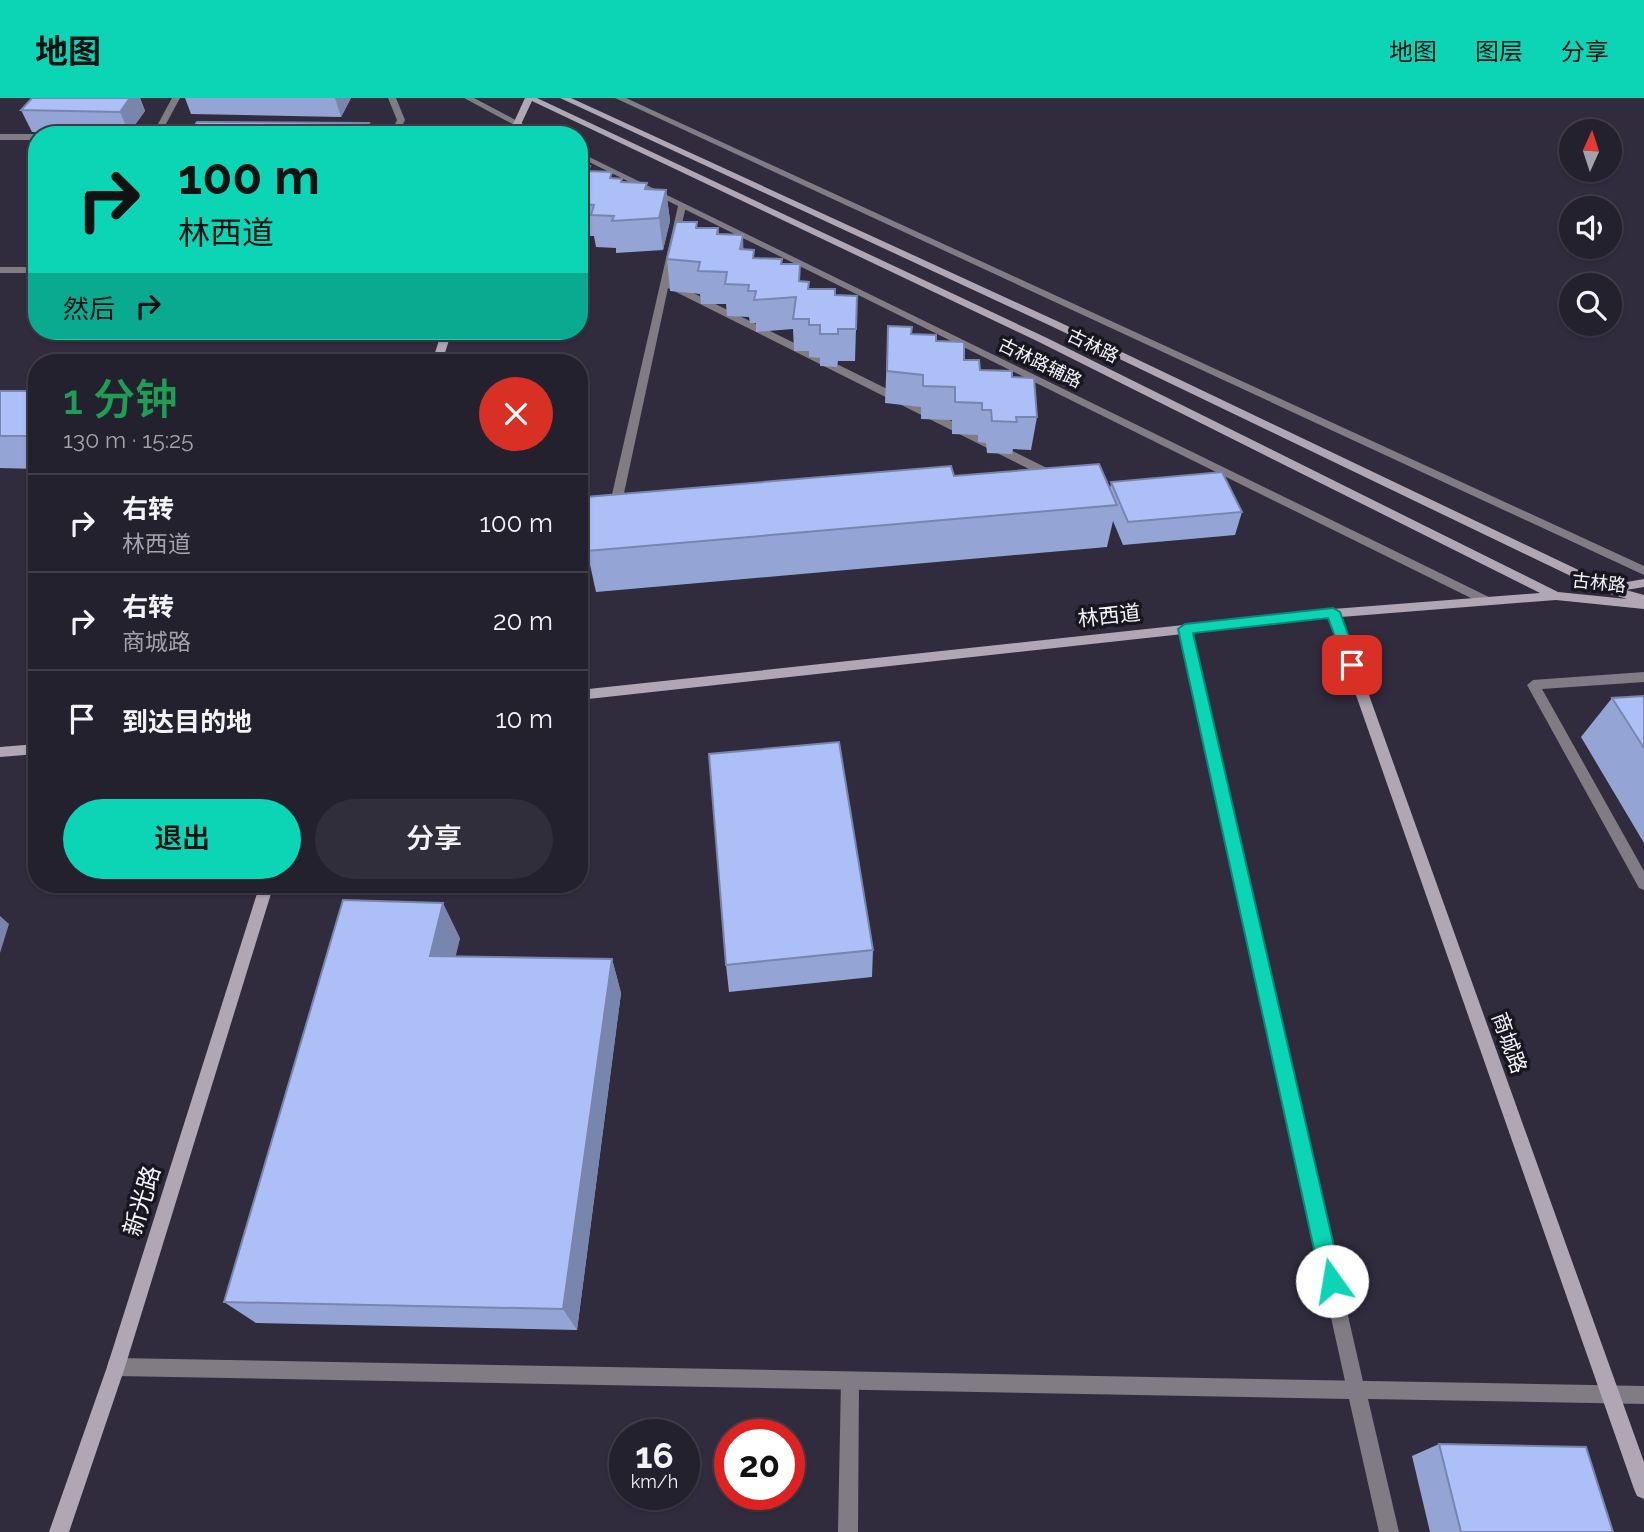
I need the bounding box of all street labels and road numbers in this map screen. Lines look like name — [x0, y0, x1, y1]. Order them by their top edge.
street label: 古林路 — [1064, 324, 1122, 367]
street label: 古林路辅路 — [995, 333, 1085, 392]
street label: 古林路 — [1571, 569, 1627, 596]
street label: 林西道 — [1076, 600, 1142, 631]
street label: 商城路 — [1487, 1009, 1532, 1077]
street label: 新光路 — [117, 1162, 166, 1240]

